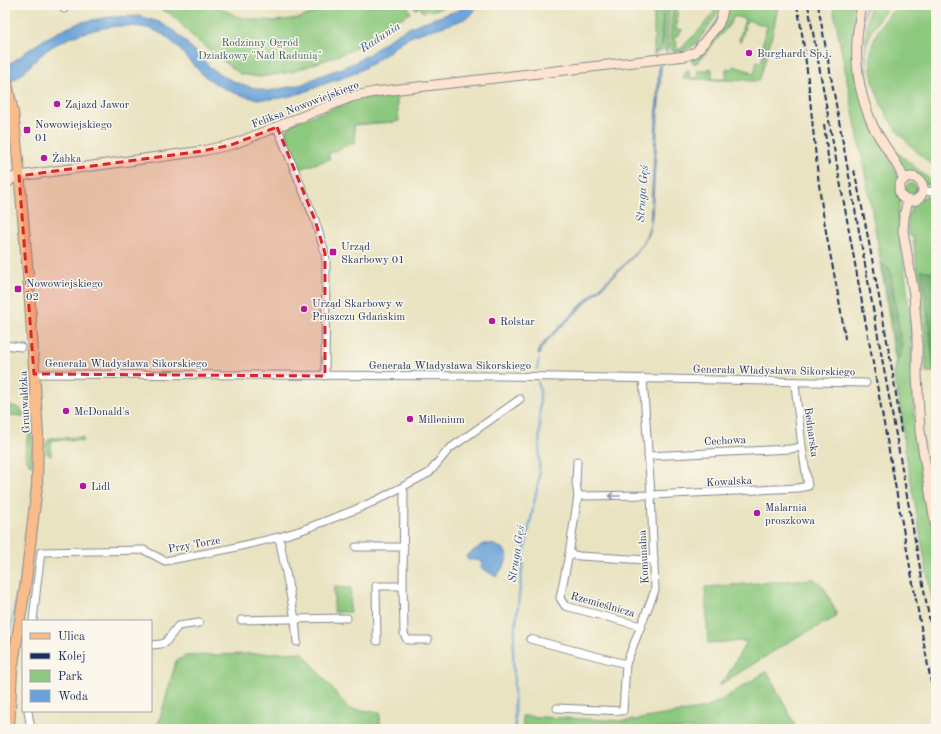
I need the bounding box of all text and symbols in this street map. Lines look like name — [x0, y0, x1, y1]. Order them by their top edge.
water label: Radunia — [357, 20, 403, 56]
park label: Rodzinny Ogród Działkowy "Nad Radunią" — [198, 38, 322, 62]
marker: Burghardt Sp.j. — [744, 48, 754, 58]
place label: Burghardt Sp.j. — [757, 49, 832, 60]
street label: Feliksa Nowowiejskiego — [250, 80, 361, 131]
marker: Zajazd Jawor — [52, 99, 62, 109]
place label: Zajazd Jawor — [65, 100, 130, 111]
place label: Nowowiejskiego 01 — [35, 120, 112, 144]
marker: Nowowiejskiego 01 — [22, 125, 32, 135]
place label: Żabka — [52, 152, 82, 165]
marker: Żabka — [39, 153, 49, 163]
water label: Struga Gęś — [635, 164, 651, 223]
place label: Urząd Skarbowy 01 — [341, 242, 405, 266]
marker: Urząd Skarbowy 01 — [328, 247, 338, 257]
place label: Nowowiejskiego 02 — [26, 279, 103, 303]
marker: Nowowiejskiego 02 — [13, 284, 23, 294]
place label: Urząd Skarbowy w Pruszczu Gdańskim — [312, 299, 406, 323]
marker: Urząd Skarbowy w Pruszczu Gdańskim — [299, 304, 309, 314]
marker: Rolstar — [487, 316, 497, 326]
place label: Rolstar — [500, 317, 535, 328]
street label: Generała Władysława Sikorskiego — [45, 359, 207, 370]
street label: Generała Władysława Sikorskiego — [369, 361, 531, 372]
street label: Generała Władysława Sikorskiego — [693, 365, 855, 378]
street label: Grunwaldzka — [18, 370, 33, 433]
marker: McDonald's — [61, 406, 71, 416]
place label: McDonald's — [74, 407, 130, 418]
street label: Bednarska — [802, 407, 820, 458]
marker: Millenium — [405, 414, 415, 424]
place label: Millenium — [418, 415, 465, 426]
street label: Cechowa — [704, 435, 747, 448]
street label: Kowalska — [706, 476, 753, 489]
marker: Lidl — [78, 481, 88, 491]
place label: Lidl — [91, 482, 110, 493]
one-way arrow — [608, 492, 621, 500]
place label: Malarnia proszkowa — [765, 503, 815, 527]
marker: Malarnia proszkowa — [752, 508, 762, 518]
water label: Struga Gęś — [507, 524, 528, 584]
street label: Komunalna — [638, 529, 651, 584]
street label: Przy Torze — [167, 535, 221, 555]
street label: Rzemieślnicza — [569, 591, 636, 620]
legend — [22, 620, 152, 712]
text: Ulica — [58, 631, 85, 643]
text: Kolej — [58, 651, 86, 663]
text: Park — [58, 671, 83, 683]
text: Woda — [58, 691, 88, 703]

